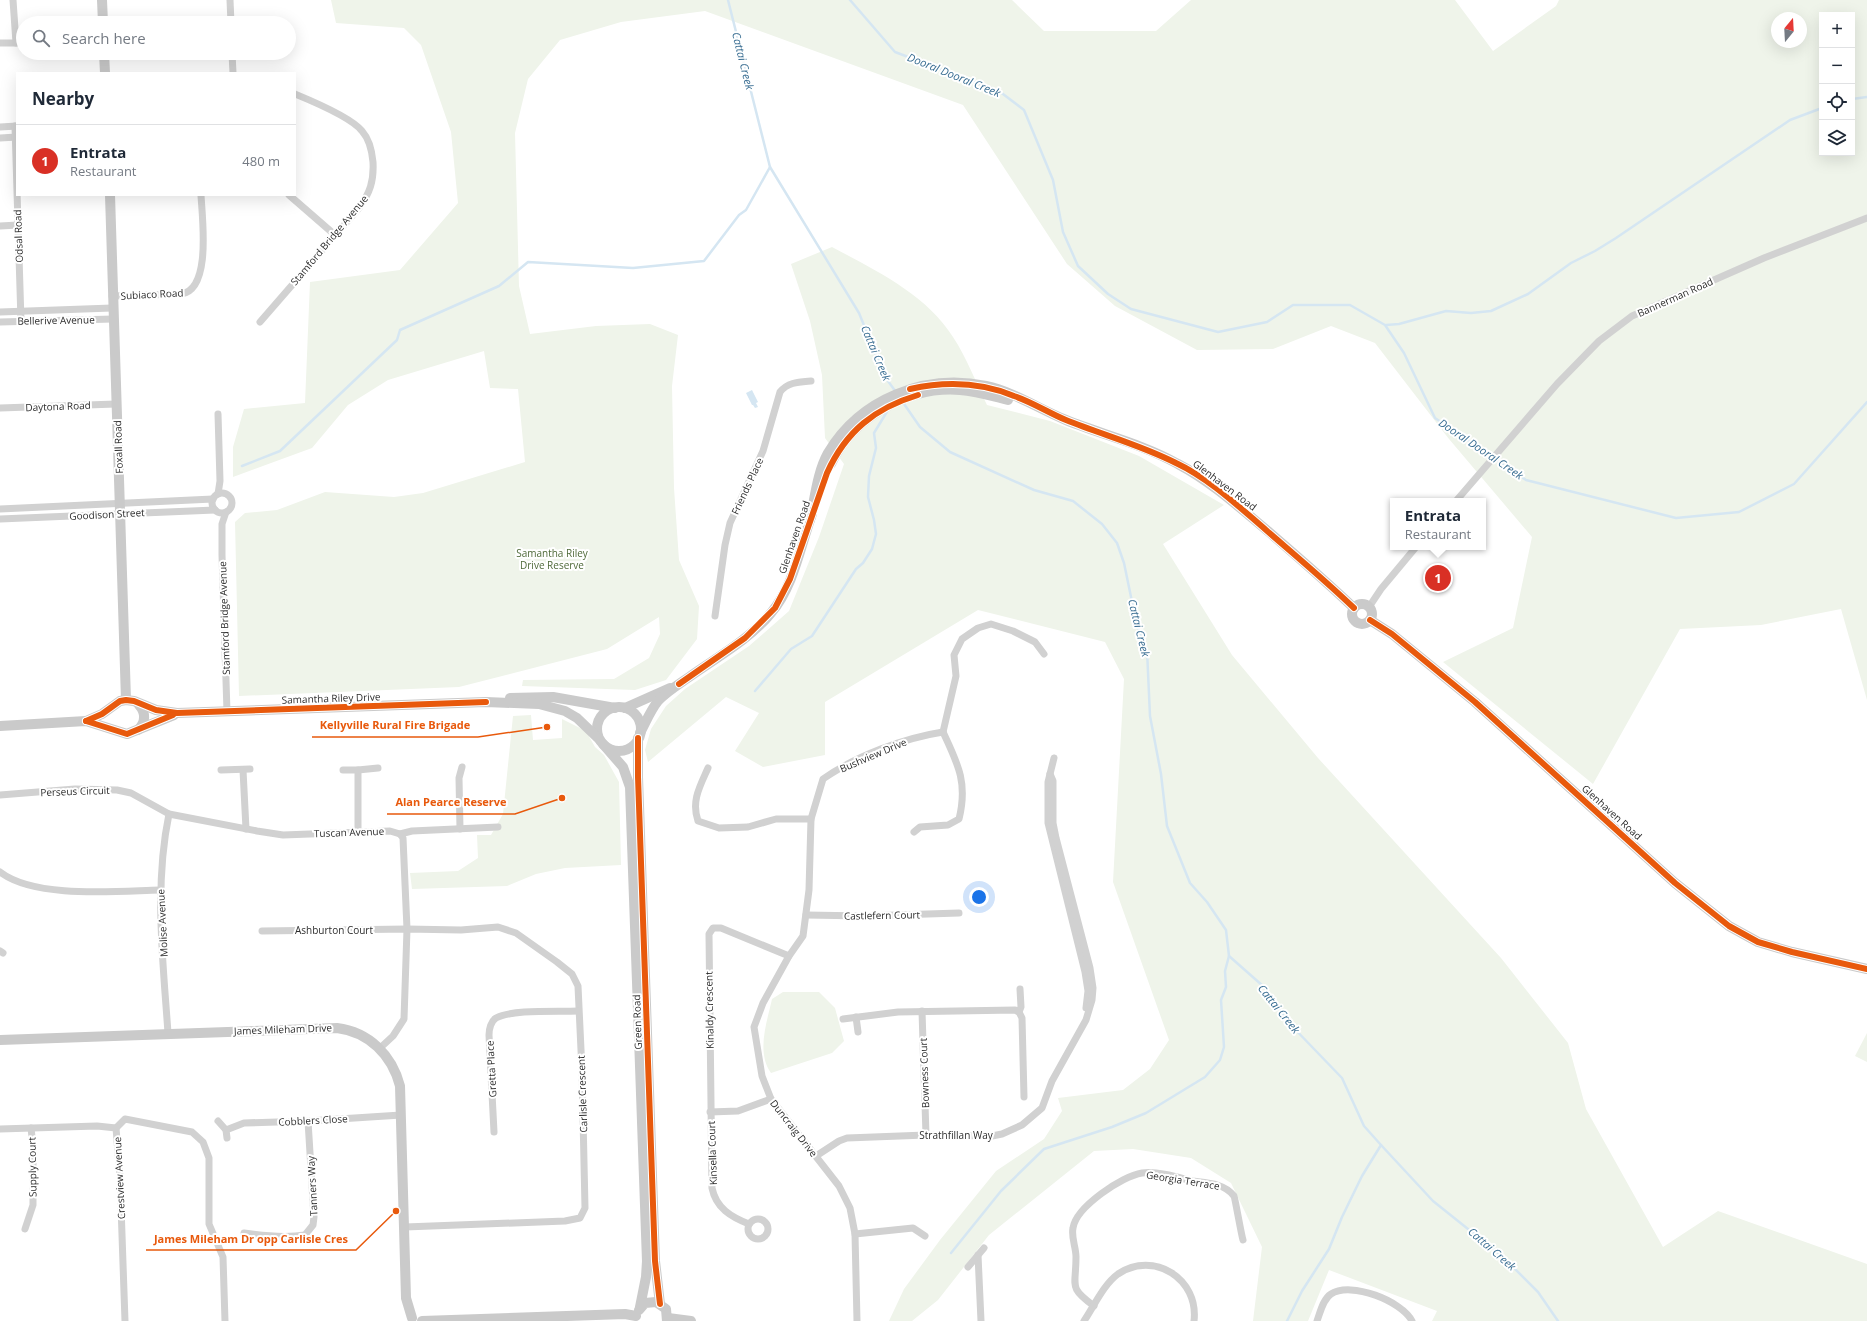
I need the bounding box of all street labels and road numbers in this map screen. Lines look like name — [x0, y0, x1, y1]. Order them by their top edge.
street label: Stamford Bridge Avenue — [287, 192, 371, 288]
street label: Odsal Road — [10, 209, 26, 263]
street label: Bannerman Road — [1635, 274, 1715, 320]
street label: Subiaco Road — [120, 285, 184, 303]
street label: Bellerive Avenue — [17, 312, 95, 328]
street label: Daytona Road — [25, 398, 91, 414]
street label: Foxall Road — [110, 420, 126, 474]
street label: Friends Place — [728, 455, 767, 517]
street label: Glenhaven Road — [1190, 456, 1260, 514]
street label: Glenhaven Road — [775, 499, 813, 575]
street label: Goodison Street — [69, 505, 145, 523]
street label: Stamford Bridge Avenue — [215, 561, 233, 675]
street label: Samantha Riley Drive — [281, 689, 381, 707]
street label: Bushview Drive — [837, 734, 909, 775]
street label: Glenhaven Road — [1579, 781, 1645, 843]
street label: Perseus Circuit — [40, 783, 110, 799]
street label: Tuscan Avenue — [314, 824, 385, 840]
street label: Molise Avenue — [153, 888, 171, 957]
street label: Castlefern Court — [844, 907, 921, 923]
street label: Ashburton Court — [295, 923, 373, 937]
street label: Kinaldy Crescent — [701, 971, 717, 1049]
street label: Green Road — [629, 994, 645, 1050]
street label: James Mileham Drive — [233, 1020, 333, 1038]
street label: Bowness Court — [916, 1037, 932, 1108]
street label: Gretta Place — [483, 1040, 499, 1098]
street label: Carlisle Crescent — [574, 1055, 590, 1133]
street label: Duncraig Drive — [767, 1097, 821, 1160]
street label: Cobblers Close — [278, 1111, 348, 1129]
street label: Kinsella Court — [704, 1120, 720, 1185]
street label: Strathfillan Way — [919, 1128, 994, 1142]
street label: Supply Court — [24, 1136, 40, 1197]
street label: Crestview Avenue — [110, 1136, 128, 1220]
street label: Tanners Way — [303, 1155, 321, 1216]
street label: Georgia Terrace — [1145, 1167, 1221, 1193]

